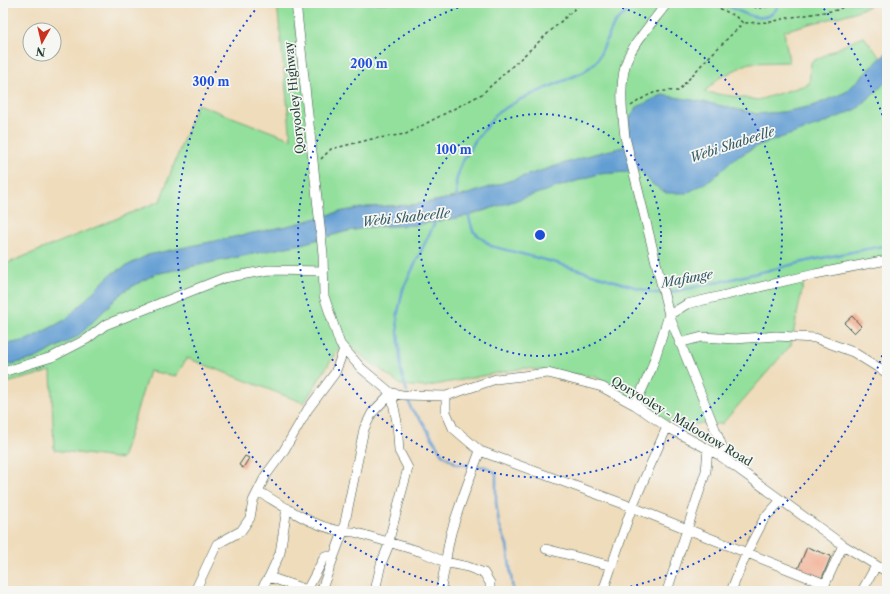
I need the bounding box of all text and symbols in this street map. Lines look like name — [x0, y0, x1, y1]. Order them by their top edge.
north arrow — [22, 22, 62, 62]
street label: Qoryooley Highway — [281, 41, 307, 155]
text: N — [34, 44, 46, 59]
text: 200 m — [350, 56, 388, 71]
text: 300 m — [192, 74, 230, 89]
water label: Webi Shabeelle — [688, 123, 777, 165]
text: 100 m — [436, 142, 472, 157]
water label: Webi Shabeelle — [361, 204, 451, 230]
centre of rings — [533, 228, 547, 242]
water label: Mafunge — [658, 265, 715, 291]
street label: Qoryooley - Malootow Road — [609, 373, 756, 470]

